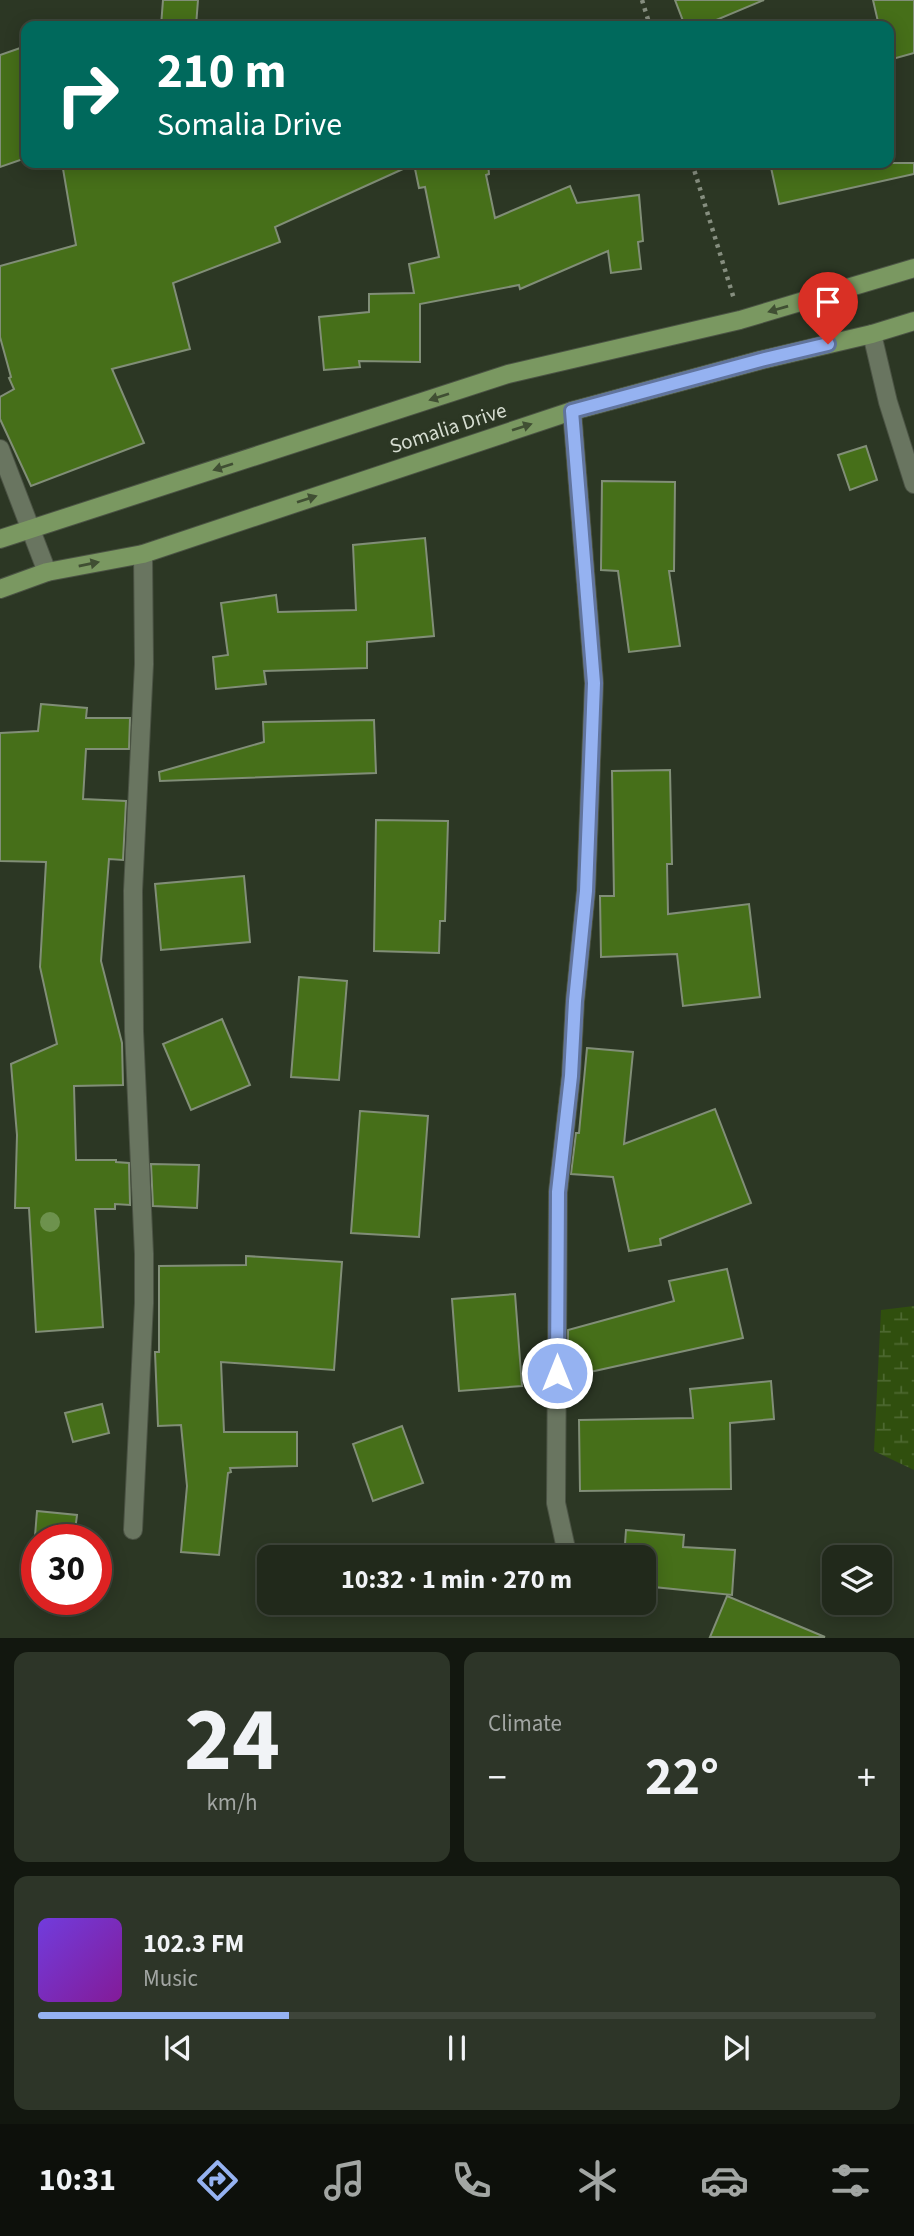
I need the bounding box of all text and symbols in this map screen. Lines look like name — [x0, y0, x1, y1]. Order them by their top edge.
text: 210 m — [157, 37, 286, 107]
icon: right — [42, 49, 133, 140]
text: Somalia Drive — [157, 102, 342, 148]
pin — [798, 272, 858, 344]
icon: arrive — [809, 283, 847, 321]
one-way arrow — [767, 304, 788, 314]
one-way arrow — [429, 392, 450, 402]
street label: Somalia Drive — [386, 395, 510, 461]
one-way arrow — [512, 421, 533, 432]
one-way arrow — [212, 462, 233, 472]
one-way arrow — [296, 493, 317, 504]
one-way arrow — [78, 559, 100, 570]
position arrow — [520, 1336, 594, 1410]
speed limit sign: 30 — [21, 1524, 112, 1615]
map controls — [822, 1545, 892, 1615]
button: layers — [822, 1545, 892, 1615]
text: 10:32 · 1 min · 270 m — [341, 1561, 572, 1598]
text: 24 — [184, 1676, 280, 1805]
text: Climate — [488, 1707, 562, 1740]
text: 22° — [645, 1741, 719, 1815]
text: − — [488, 1751, 507, 1805]
text: + — [857, 1751, 876, 1805]
text: km/h — [206, 1786, 258, 1819]
text: 102.3 FM — [143, 1925, 244, 1962]
text: Music — [143, 1962, 198, 1995]
icon: previous — [159, 2029, 197, 2067]
icon: pause — [438, 2029, 476, 2067]
icon: next — [717, 2029, 755, 2067]
icon: directions — [193, 2156, 242, 2205]
icon: music — [320, 2156, 369, 2205]
icon: phone — [447, 2156, 496, 2205]
icon: climate — [573, 2156, 622, 2205]
icon: car — [700, 2156, 749, 2205]
icon: filters — [826, 2156, 875, 2205]
text: 10:31 — [39, 2157, 116, 2203]

